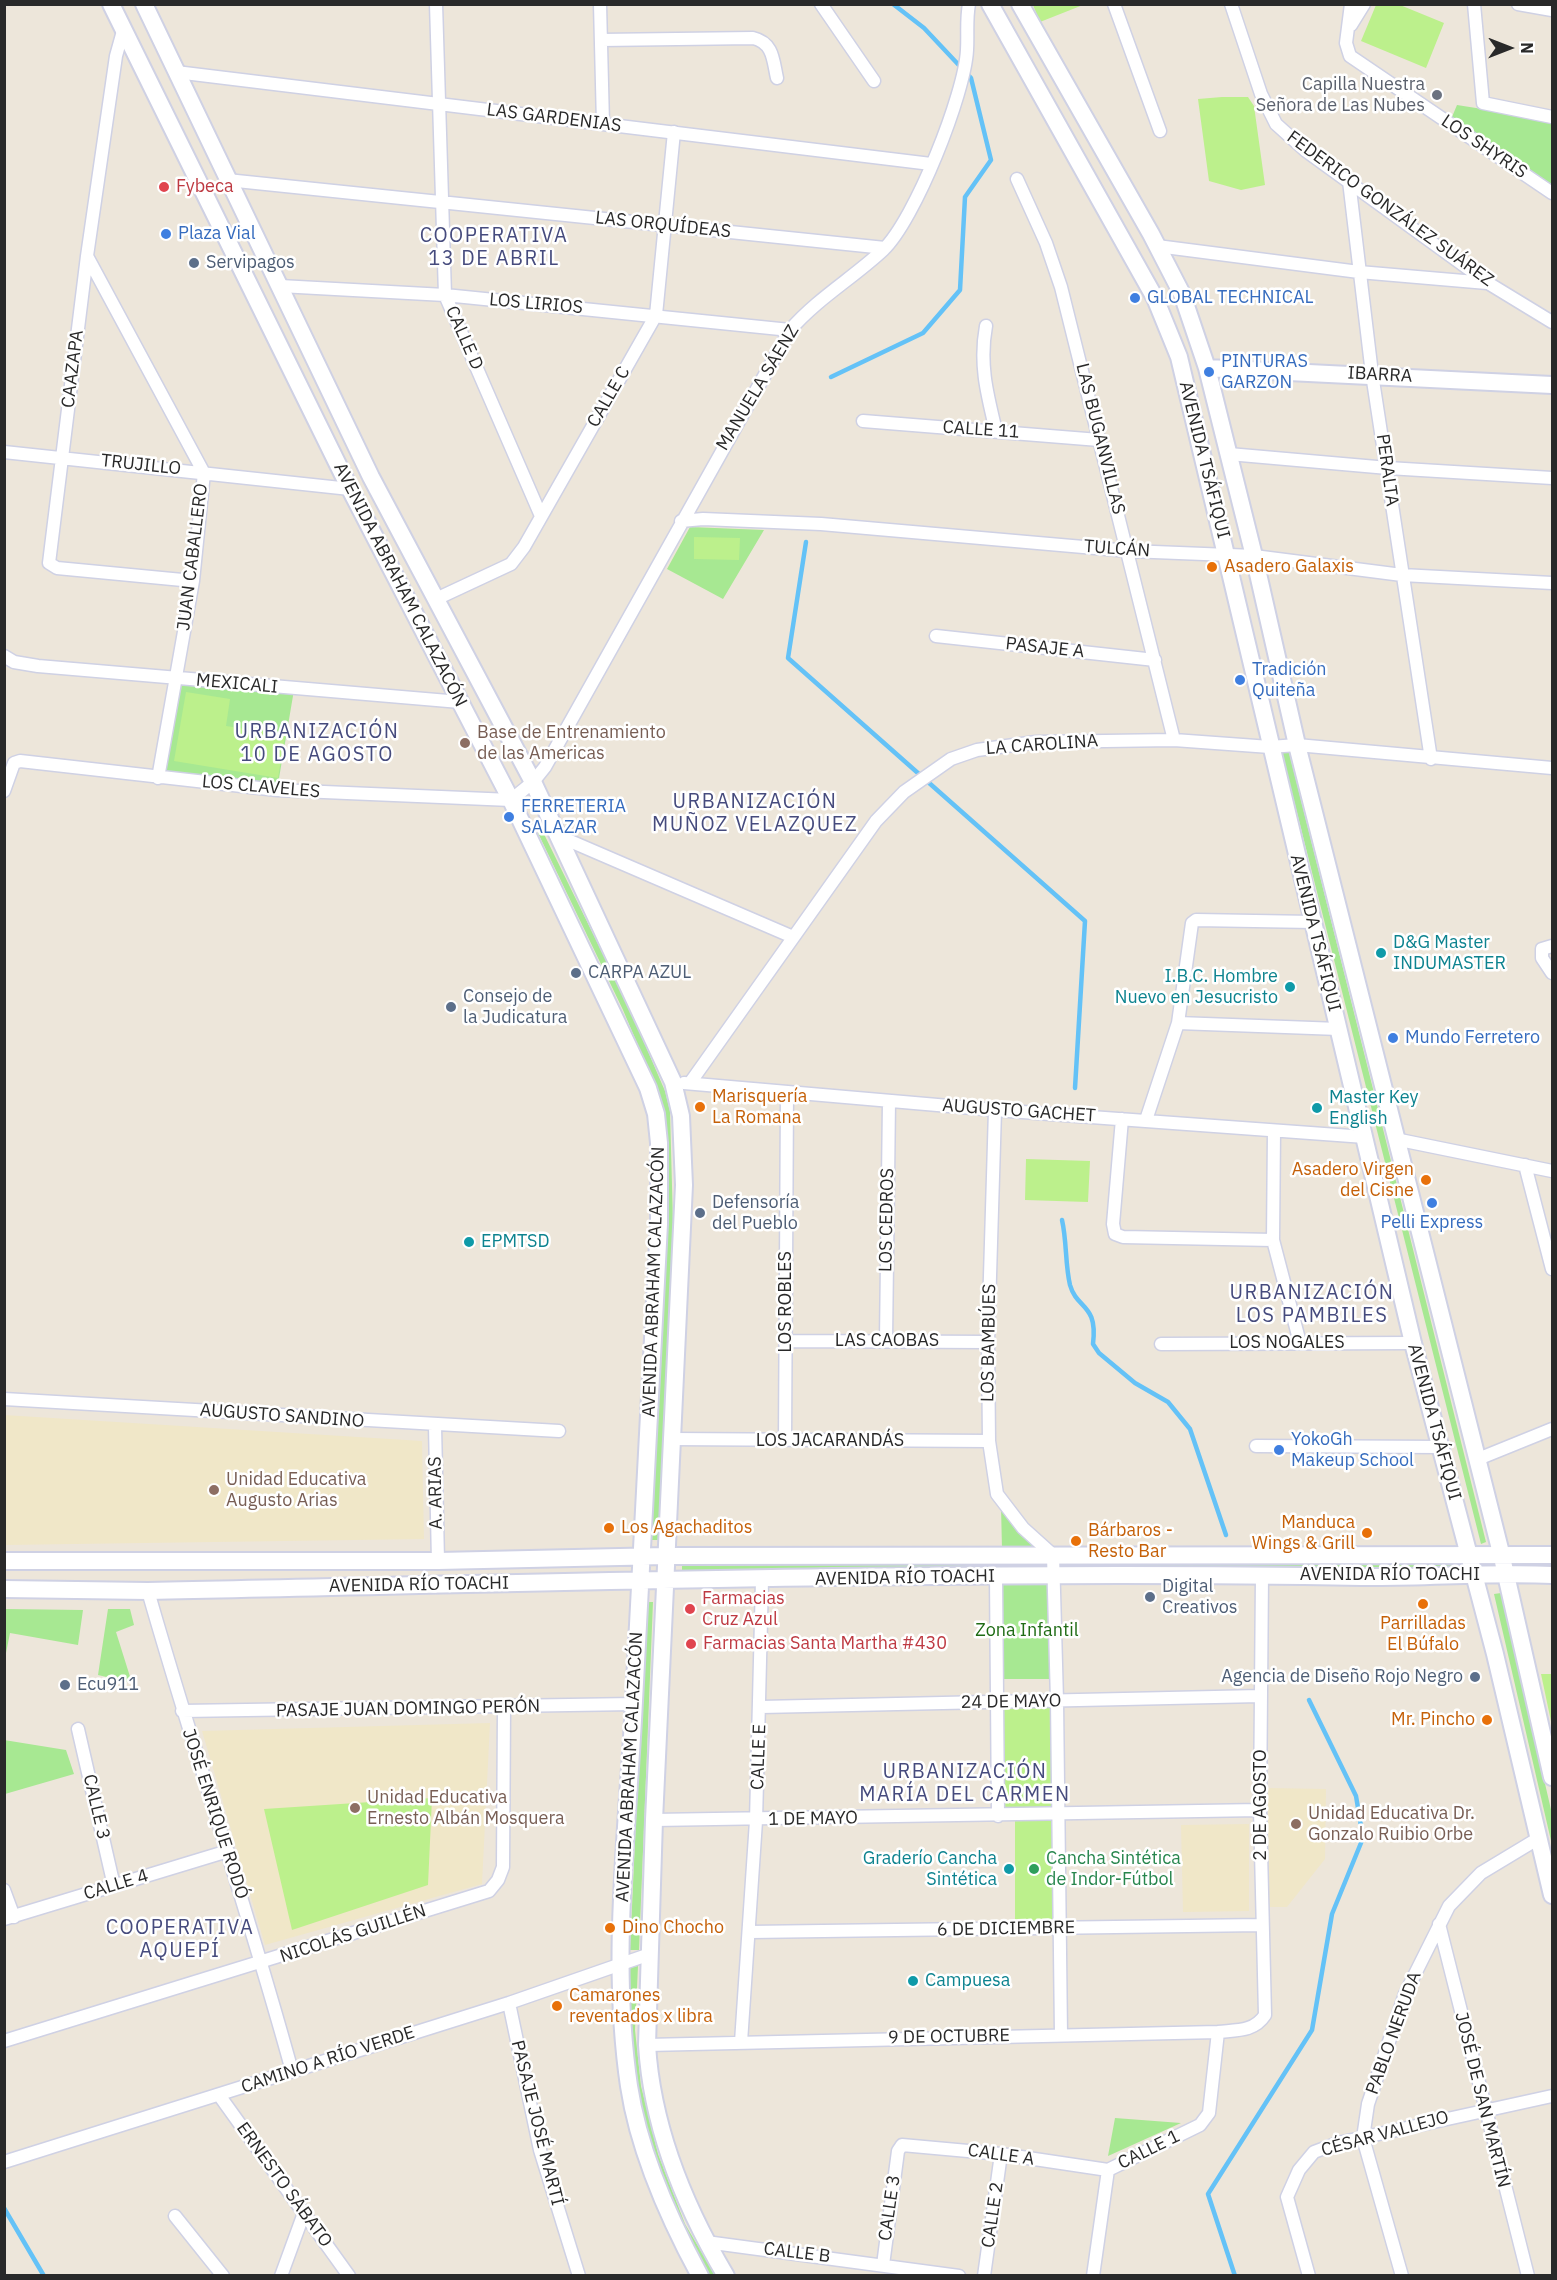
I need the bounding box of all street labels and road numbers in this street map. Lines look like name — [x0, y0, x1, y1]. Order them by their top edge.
street label: LAS GARDENIAS — [485, 99, 623, 137]
street label: LOS SHYRIS — [1437, 110, 1531, 184]
street label: FEDERICO GONZÁLEZ SUÁREZ — [1282, 127, 1498, 291]
street label: LAS ORQUÍDEAS — [594, 207, 732, 243]
street label: LOS LIRIOS — [488, 289, 584, 319]
street label: CALLE D — [440, 303, 488, 373]
street label: MANUELA SÁENZ — [712, 321, 804, 455]
street label: CAAZAPA — [58, 329, 88, 409]
street label: LAS BUGANVILLAS — [1071, 361, 1129, 517]
street label: CALLE C — [583, 363, 635, 431]
street label: IBARRA — [1347, 363, 1413, 387]
street label: AVENIDA TSÁFIQUI — [1174, 379, 1234, 541]
street label: CALLE 11 — [942, 417, 1020, 443]
street label: PERALTA — [1371, 432, 1403, 508]
street label: TRUJILLO — [100, 450, 182, 480]
street label: AVENIDA ABRAHAM CALAZACÓN — [329, 459, 471, 711]
street label: JUAN CABALLERO — [173, 482, 213, 632]
street label: TULCÁN — [1083, 536, 1151, 562]
street label: PASAJE A — [1004, 633, 1086, 663]
street label: MEXICALI — [195, 670, 279, 698]
street label: LA CAROLINA — [985, 730, 1099, 760]
street label: LOS CLAVELES — [201, 771, 321, 803]
street label: AVENIDA TSÁFIQUI — [1285, 852, 1345, 1014]
street label: AUGUSTO GACHET — [942, 1095, 1096, 1127]
street label: AVENIDA ABRAHAM CALAZACÓN — [638, 1146, 670, 1418]
street label: LOS CEDROS — [875, 1168, 899, 1272]
street label: LOS ROBLES — [775, 1251, 797, 1353]
street label: LOS BAMBÚES — [977, 1284, 1001, 1402]
street label: LAS CAOBAS — [835, 1330, 939, 1352]
street label: LOS NOGALES — [1229, 1332, 1345, 1354]
street label: AVENIDA TSÁFIQUI — [1403, 1341, 1465, 1503]
street label: AUGUSTO SANDINO — [199, 1399, 365, 1433]
street label: LOS JACARANDÁS — [756, 1430, 904, 1452]
street label: A. ARIAS — [425, 1456, 447, 1530]
street label: AVENIDA RÍO TOACHI — [1300, 1564, 1480, 1586]
street label: AVENIDA RÍO TOACHI — [815, 1566, 995, 1590]
street label: AVENIDA RÍO TOACHI — [329, 1573, 509, 1597]
street label: AVENIDA ABRAHAM CALAZACÓN — [612, 1631, 648, 1903]
street label: 24 DE MAYO — [960, 1690, 1062, 1714]
street label: PASAJE JUAN DOMINGO PERÓN — [276, 1696, 540, 1722]
street label: CALLE E — [747, 1724, 771, 1790]
street label: JOSÉ ENRIQUE RODÓ — [177, 1726, 253, 1902]
street label: 2 DE AGOSTO — [1250, 1749, 1272, 1861]
street label: CALLE 3 — [78, 1772, 114, 1842]
street label: 1 DE MAYO — [768, 1807, 858, 1831]
street label: CALLE 4 — [81, 1865, 151, 1905]
street label: NICOLÁS GUILLÉN — [277, 1900, 429, 1968]
street label: 6 DE DICIEMBRE — [937, 1917, 1075, 1941]
street label: PABLO NERUDA — [1362, 1969, 1426, 2097]
street label: JOSÉ DE SAN MARTÍN — [1450, 2010, 1514, 2190]
street label: CAMINO A RÍO VERDE — [238, 2022, 418, 2098]
street label: 9 DE OCTUBRE — [888, 2025, 1010, 2049]
street label: PASAJE JOSÉ MARTÍ — [506, 2038, 568, 2208]
street label: CÉSAR VALLEJO — [1319, 2107, 1451, 2161]
street label: ERNESTO SÁBATO — [231, 2118, 337, 2252]
street label: CALLE 1 — [1114, 2126, 1184, 2174]
street label: CALLE A — [966, 2140, 1036, 2170]
street label: CALLE 3 — [875, 2174, 905, 2242]
street label: CALLE 2 — [978, 2181, 1008, 2249]
street label: CALLE B — [762, 2238, 832, 2268]

